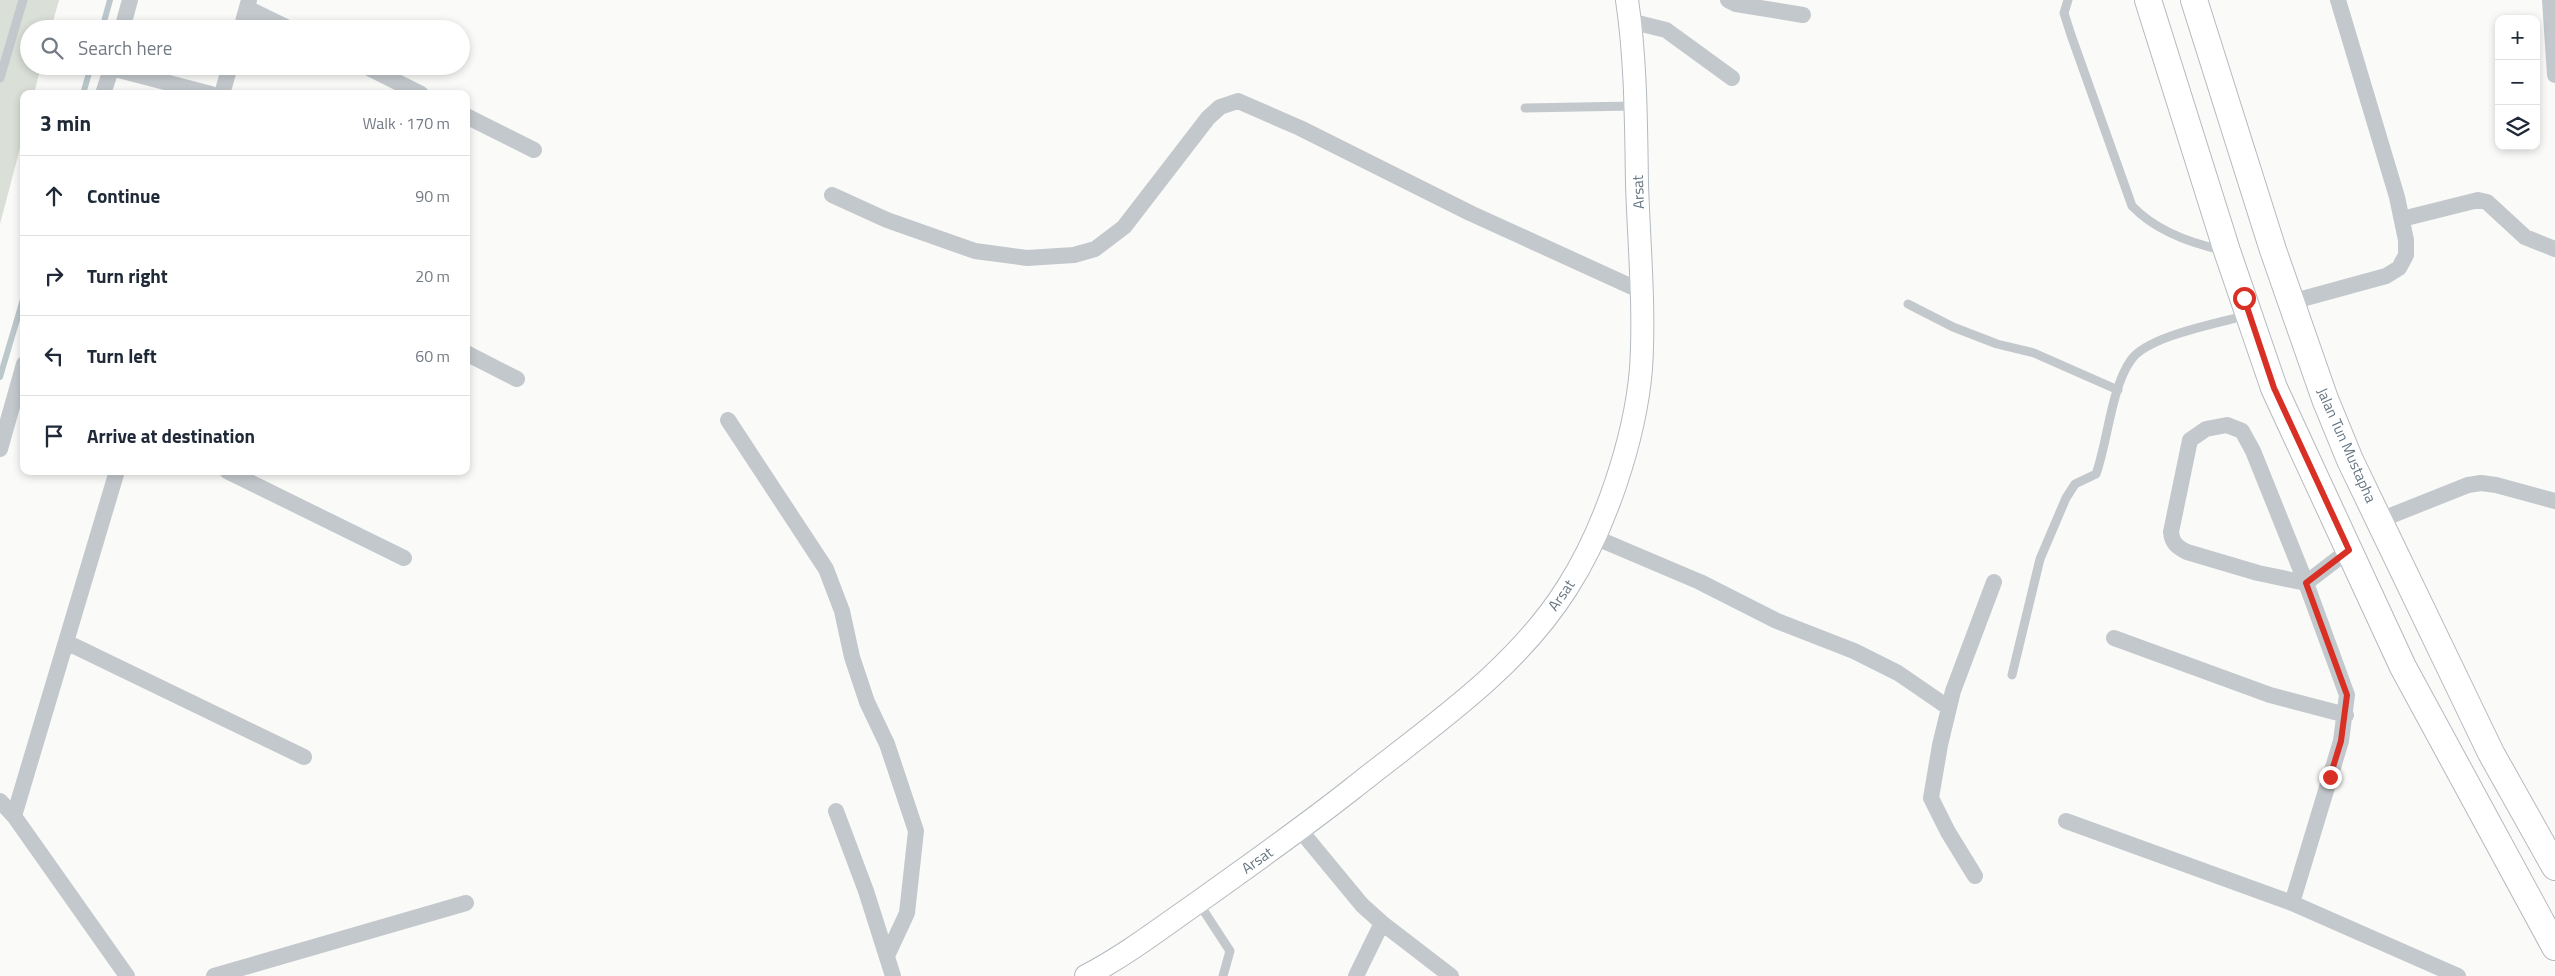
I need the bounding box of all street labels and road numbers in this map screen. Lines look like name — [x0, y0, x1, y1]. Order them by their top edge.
street label: Arsat — [1626, 174, 1650, 209]
street label: Jalan Tun Mustapha — [2311, 384, 2383, 507]
street label: Arsat — [1542, 574, 1581, 615]
street label: Arsat — [1237, 840, 1278, 879]

